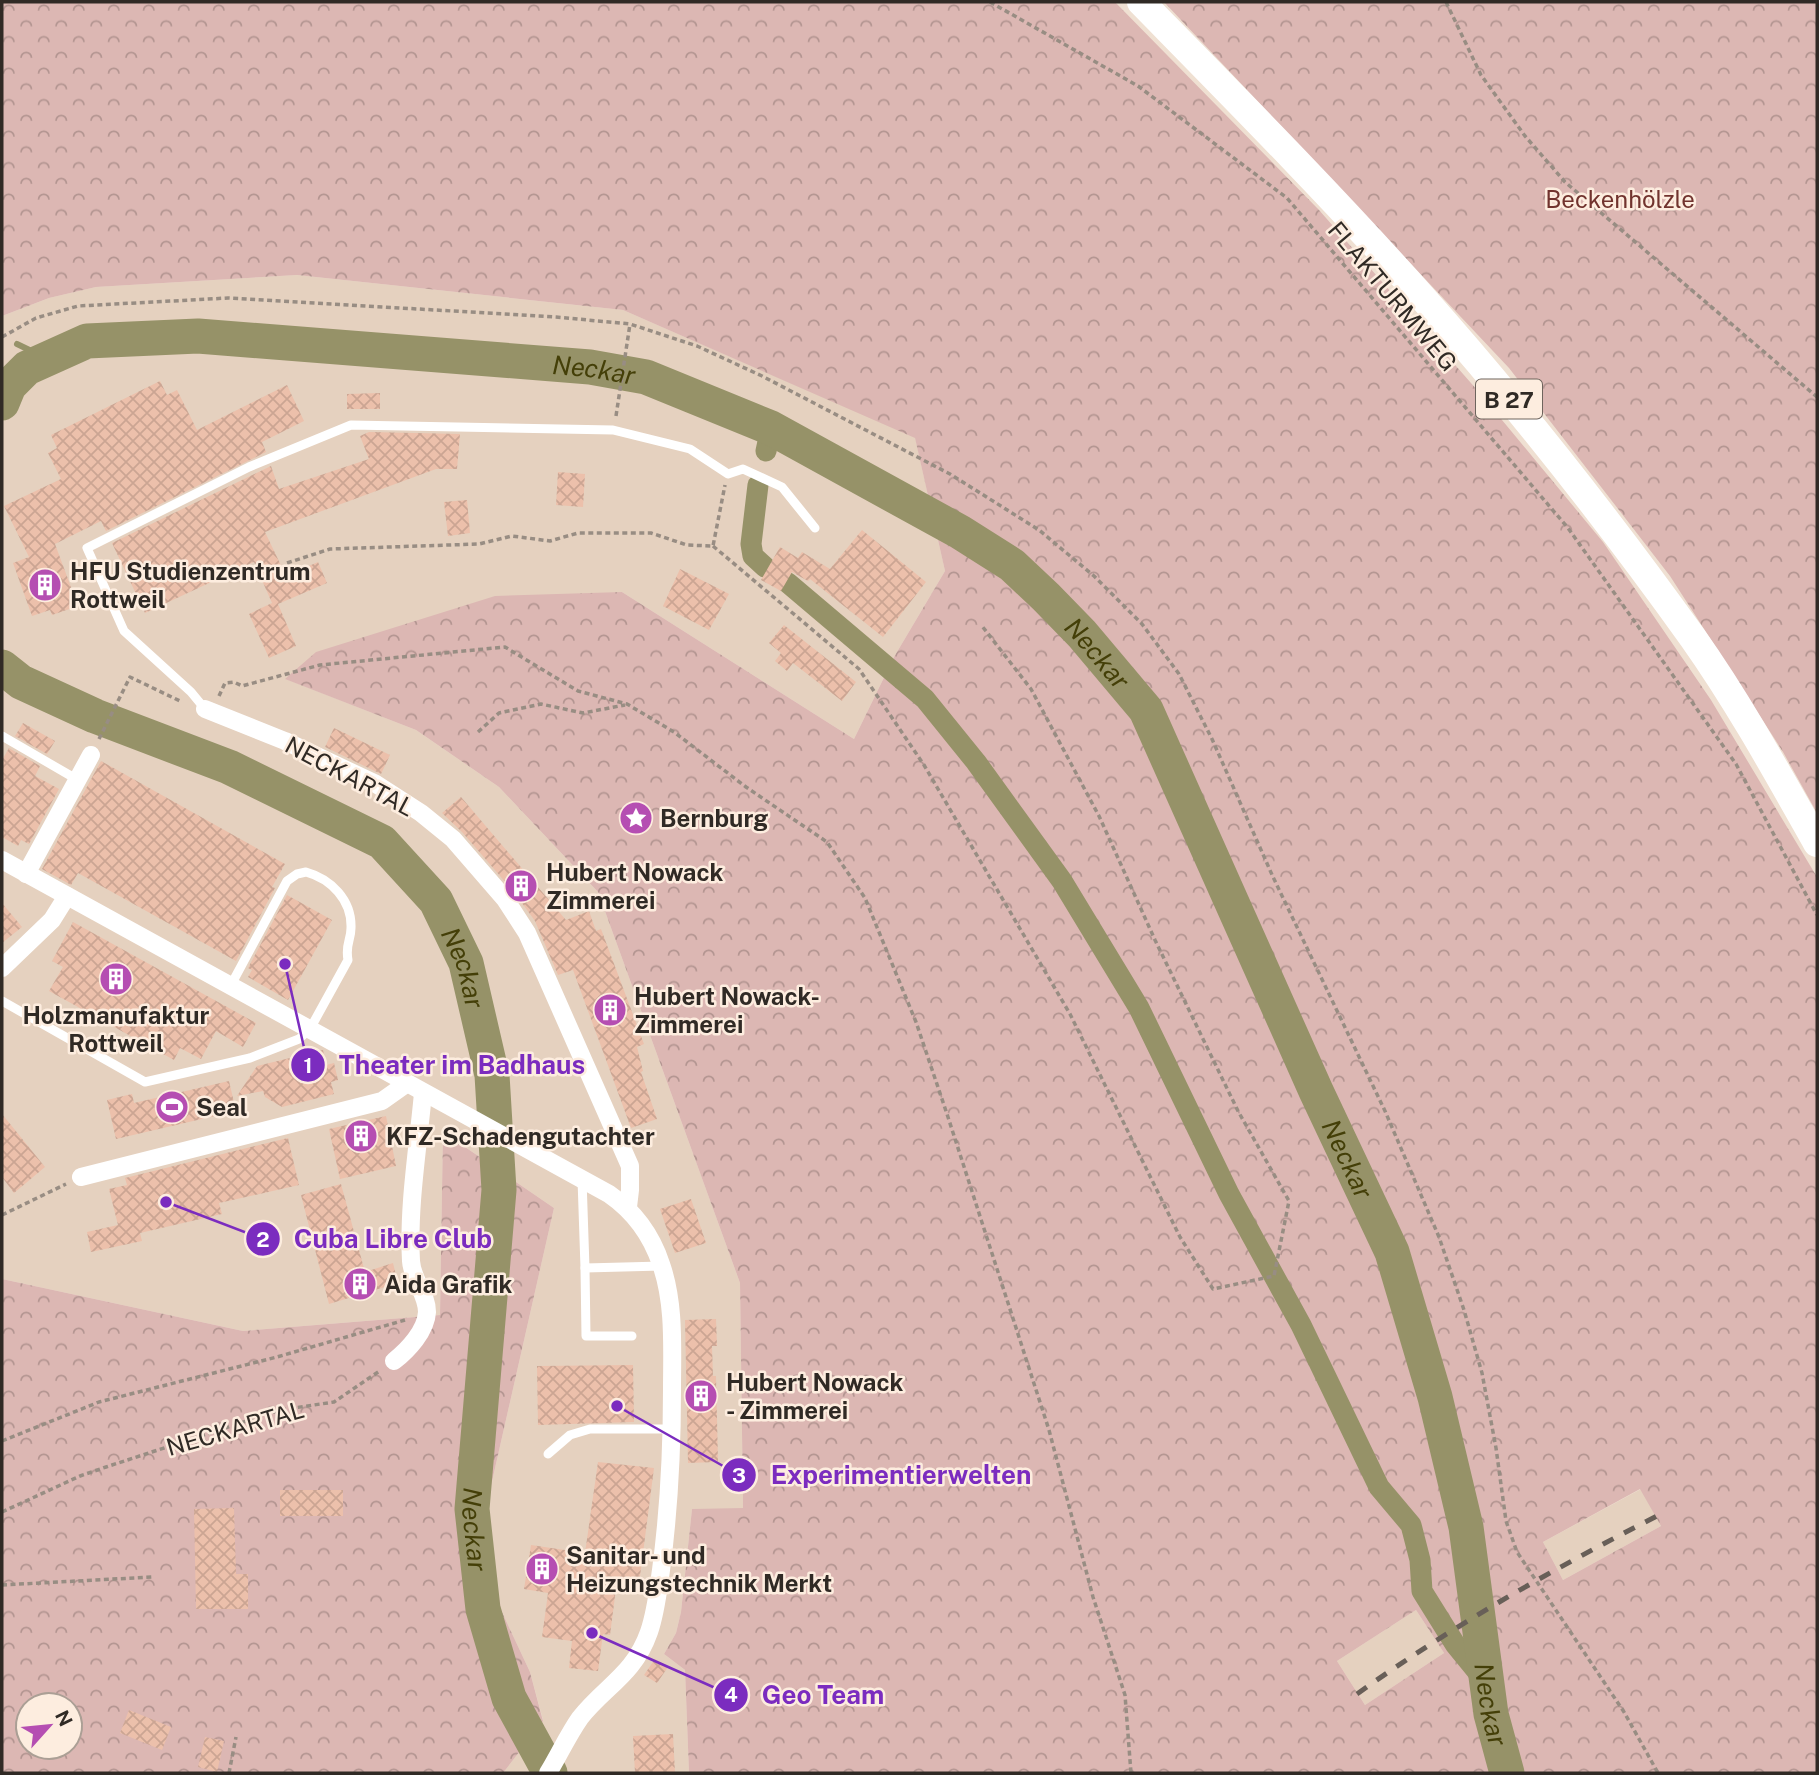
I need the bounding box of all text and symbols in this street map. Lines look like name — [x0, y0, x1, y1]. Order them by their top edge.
park label: Beckenhölzle — [1545, 185, 1695, 213]
street label: FLAKTURMWEG — [1323, 216, 1463, 376]
water label: Neckar — [551, 349, 638, 390]
road number: B 27 — [1476, 380, 1542, 418]
place label: HFU Studienzentrum Rottweil — [70, 557, 311, 613]
building icon: HFU Studienzentrum Rottweil — [26, 566, 64, 604]
water label: Neckar — [1059, 611, 1137, 695]
street label: NECKARTAL — [281, 730, 419, 822]
place icon: Bernburg — [617, 799, 655, 837]
place label: Bernburg — [660, 804, 768, 832]
place label: Hubert Nowack Zimmerei — [546, 858, 724, 914]
building icon: Hubert Nowack Zimmerei — [502, 867, 540, 905]
water label: Neckar — [435, 922, 491, 1011]
building icon: Holzmanufaktur Rottweil — [97, 960, 135, 998]
place label: Hubert Nowack- Zimmerei — [634, 982, 820, 1038]
building icon: Hubert Nowack- Zimmerei — [591, 991, 629, 1029]
place label: Holzmanufaktur Rottweil — [23, 1001, 210, 1057]
callout: Theater im Badhaus — [290, 1042, 600, 1089]
text: Theater im Badhaus — [339, 1049, 585, 1080]
text: 1 — [304, 1053, 313, 1078]
sports icon: Seal — [153, 1088, 191, 1126]
place label: Seal — [196, 1093, 248, 1121]
water label: Neckar — [1316, 1114, 1380, 1203]
building icon: KFZ-Schadengutachter — [342, 1117, 380, 1155]
place label: KFZ-Schadengutachter — [386, 1122, 655, 1150]
callout: Cuba Libre Club — [245, 1216, 506, 1263]
text: Cuba Libre Club — [294, 1223, 492, 1254]
text: 2 — [256, 1227, 270, 1252]
building icon: Aida Grafik — [341, 1265, 379, 1303]
place label: Aida Grafik — [384, 1270, 512, 1298]
place label: Hubert Nowack - Zimmerei — [726, 1368, 904, 1424]
building icon: Hubert Nowack - Zimmerei — [682, 1377, 720, 1415]
street label: NECKARTAL — [163, 1395, 307, 1461]
callout: Experimentierwelten — [721, 1452, 1045, 1499]
text: Experimentierwelten — [771, 1459, 1031, 1490]
text: 3 — [732, 1463, 746, 1488]
water label: Neckar — [456, 1486, 494, 1573]
place label: Sanitar- und Heizungstechnik Merkt — [566, 1541, 832, 1597]
building icon: Sanitar- und Heizungstechnik Merkt — [523, 1550, 561, 1588]
water label: Neckar — [1469, 1661, 1514, 1749]
callout: Geo Team — [713, 1672, 899, 1719]
text: Geo Team — [762, 1679, 884, 1710]
text: 4 — [724, 1682, 738, 1707]
north arrow — [14, 1691, 84, 1761]
text: N — [51, 1707, 77, 1730]

